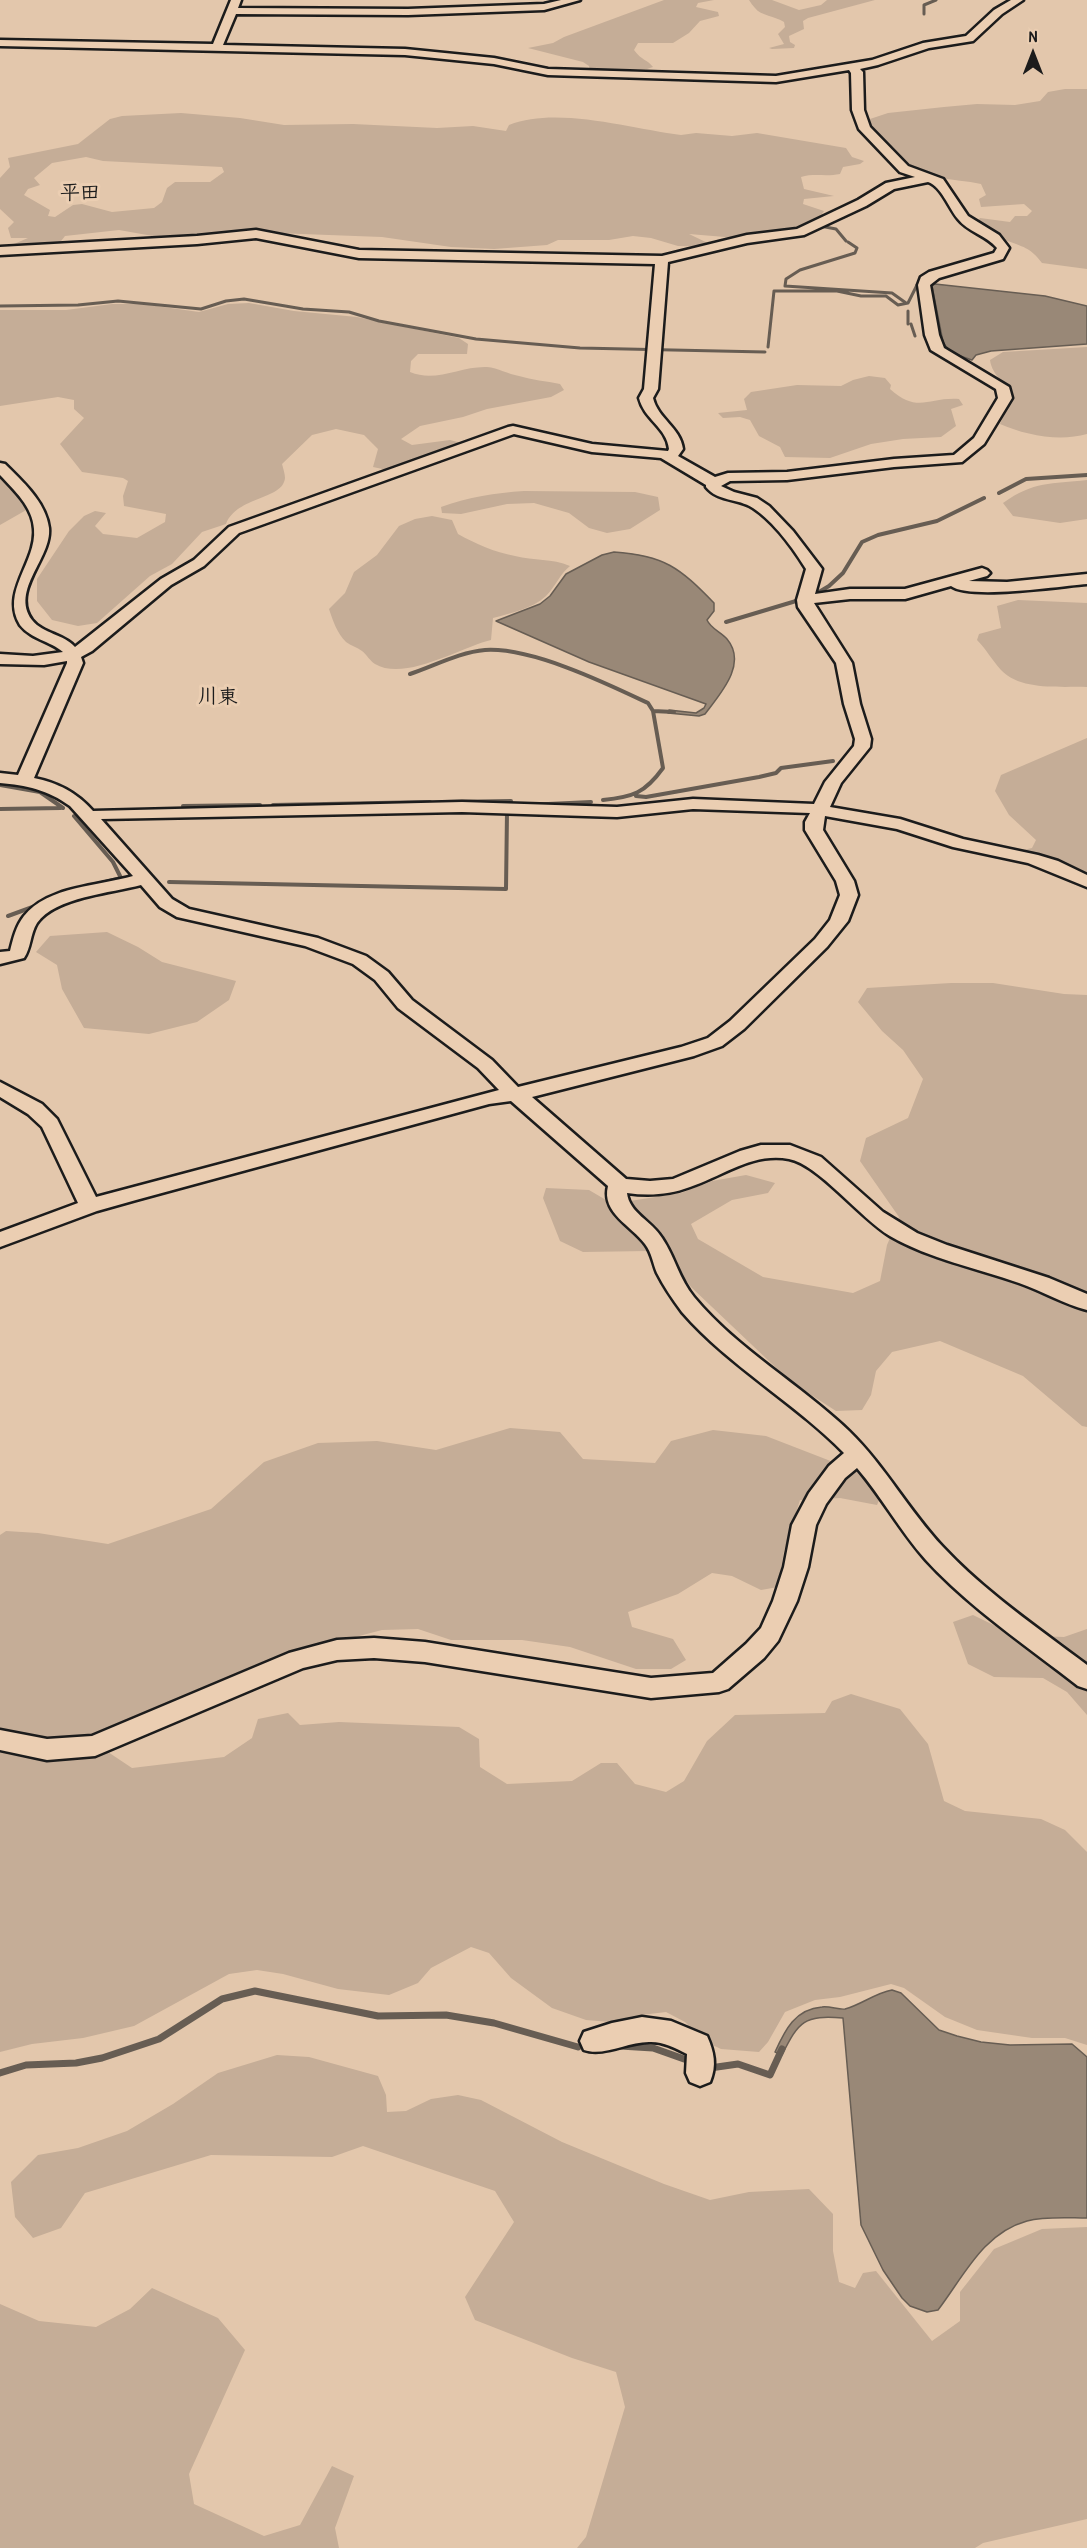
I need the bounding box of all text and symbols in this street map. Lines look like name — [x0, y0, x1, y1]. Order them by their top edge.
north arrow — [1003, 24, 1063, 84]
text: N — [1029, 25, 1037, 47]
district label: 平田 — [60, 182, 100, 206]
district label: 川東 — [198, 686, 238, 710]

